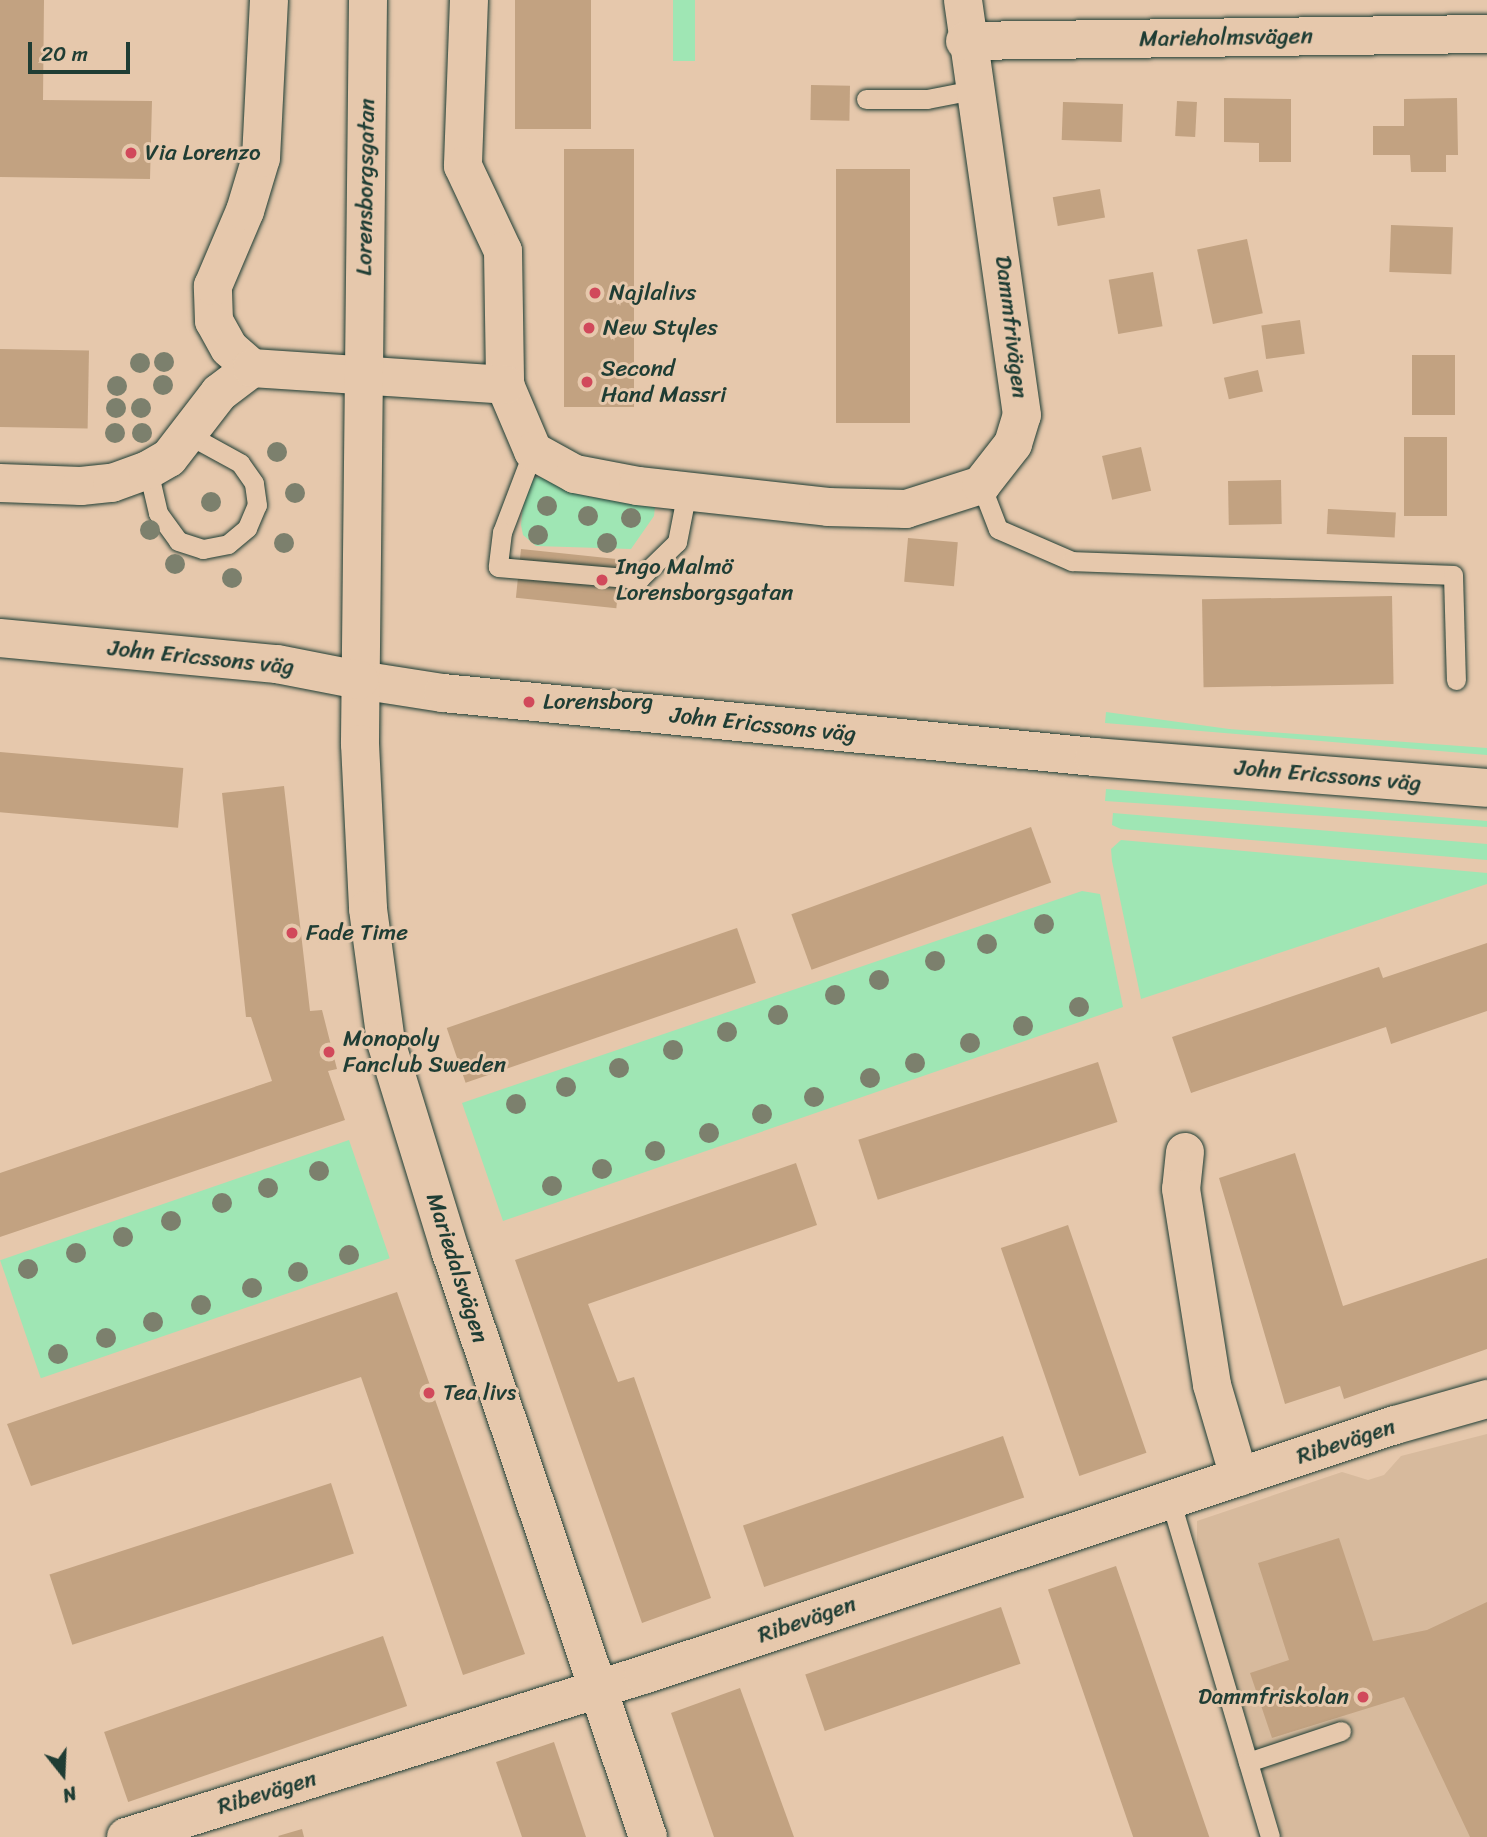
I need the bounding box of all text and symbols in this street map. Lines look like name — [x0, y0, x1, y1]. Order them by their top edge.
street label: Marieholmsvägen — [1139, 23, 1313, 53]
scale bar — [32, 28, 133, 72]
text: 20 m — [41, 35, 88, 73]
street label: Lorensborgsgatan — [351, 98, 381, 276]
place label: Via Lorenzo — [145, 139, 261, 167]
marker: Via Lorenzo — [123, 145, 139, 161]
street label: Dammfrivägen — [989, 254, 1033, 400]
place label: Najlalivs — [609, 279, 696, 307]
marker: Najlalivs — [587, 285, 603, 301]
place label: New Styles — [603, 314, 718, 342]
marker: New Styles — [581, 320, 597, 336]
place label: Second Hand Massri — [601, 355, 727, 409]
marker: Second Hand Massri — [579, 374, 595, 390]
place label: Ingo Malmö Lorensborgsgatan — [616, 553, 793, 607]
marker: Ingo Malmö Lorensborgsgatan — [594, 572, 610, 588]
street label: John Ericssons väg — [107, 635, 295, 681]
place label: Lorensborg — [543, 688, 653, 716]
marker: Lorensborg — [521, 694, 537, 710]
street label: John Ericssons väg — [669, 702, 857, 748]
street label: John Ericssons väg — [1234, 754, 1422, 798]
place label: Fade Time — [306, 919, 409, 947]
marker: Fade Time — [284, 925, 300, 941]
place label: Monopoly Fanclub Sweden — [343, 1025, 507, 1079]
marker: Monopoly Fanclub Sweden — [321, 1044, 337, 1060]
street label: Mariedalsvägen — [420, 1190, 494, 1346]
place label: Tea livs — [443, 1379, 516, 1407]
marker: Tea livs — [421, 1385, 437, 1401]
street label: Ribevägen — [1293, 1413, 1399, 1471]
street label: Ribevägen — [754, 1590, 860, 1650]
place label: Dammfriskolan — [1198, 1683, 1349, 1711]
marker: Dammfriskolan — [1355, 1689, 1371, 1705]
north arrow — [28, 1739, 98, 1809]
street label: Ribevägen — [214, 1765, 320, 1821]
text: N — [58, 1777, 81, 1812]

